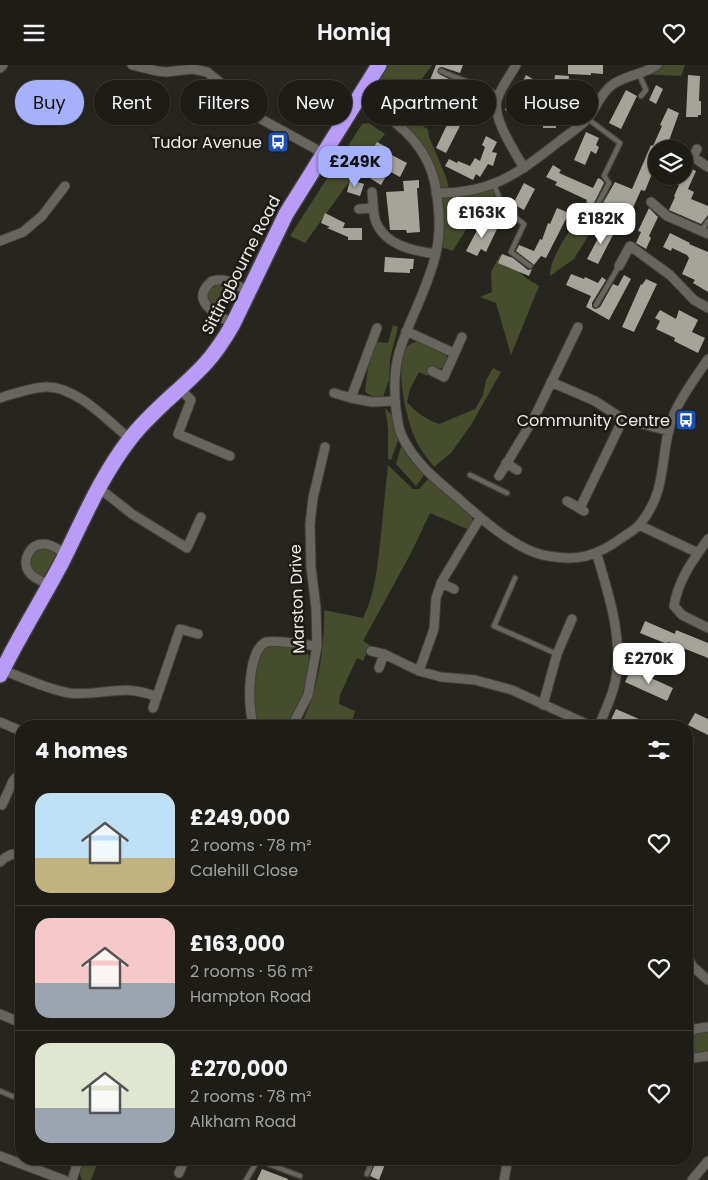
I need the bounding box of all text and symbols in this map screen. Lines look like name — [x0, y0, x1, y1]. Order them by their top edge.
text: Homiq — [317, 17, 391, 48]
icon: menu — [20, 19, 48, 47]
icon: heart — [660, 19, 688, 47]
chip: Buy — [15, 80, 84, 125]
chip: Rent — [94, 80, 170, 125]
chip: Filters — [180, 80, 268, 125]
chip: New — [278, 80, 352, 125]
chip: Apartment — [362, 80, 496, 125]
chip: House — [506, 80, 598, 125]
bus stop icon: Tudor Avenue — [266, 130, 290, 154]
place label: Tudor Avenue — [152, 131, 262, 154]
map controls — [648, 140, 693, 185]
button: layers — [648, 140, 693, 185]
pin: £249K — [320, 145, 390, 188]
text: £249K — [329, 150, 381, 173]
street label: Sittingbourne Road — [196, 191, 286, 339]
pin: £163K — [447, 197, 517, 239]
text: £163K — [458, 201, 506, 224]
pin: £182K — [566, 203, 636, 245]
text: £182K — [577, 207, 625, 230]
bus stop icon: Community Centre — [674, 408, 698, 432]
place label: Community Centre — [517, 409, 670, 432]
street label: Marston Drive — [284, 544, 310, 654]
pin: £270K — [614, 643, 684, 685]
text: £270K — [624, 647, 674, 670]
text: 4 homes — [35, 736, 128, 765]
icon: filters — [645, 736, 673, 764]
text: £249,000 — [190, 803, 290, 832]
icon: home — [75, 813, 135, 873]
icon: heart — [645, 829, 673, 857]
text: 2 rooms · 78 m² — [190, 834, 312, 857]
text: Calehill Close — [190, 859, 298, 882]
text: £163,000 — [190, 929, 285, 958]
icon: home — [75, 938, 135, 998]
icon: heart — [645, 954, 673, 982]
text: 2 rooms · 56 m² — [190, 960, 313, 983]
text: Hampton Road — [190, 985, 311, 1008]
text: £270,000 — [190, 1054, 288, 1083]
icon: home — [75, 1063, 135, 1123]
icon: heart — [645, 1079, 673, 1107]
text: 2 rooms · 78 m² — [190, 1085, 312, 1108]
text: Alkham Road — [190, 1110, 296, 1133]

